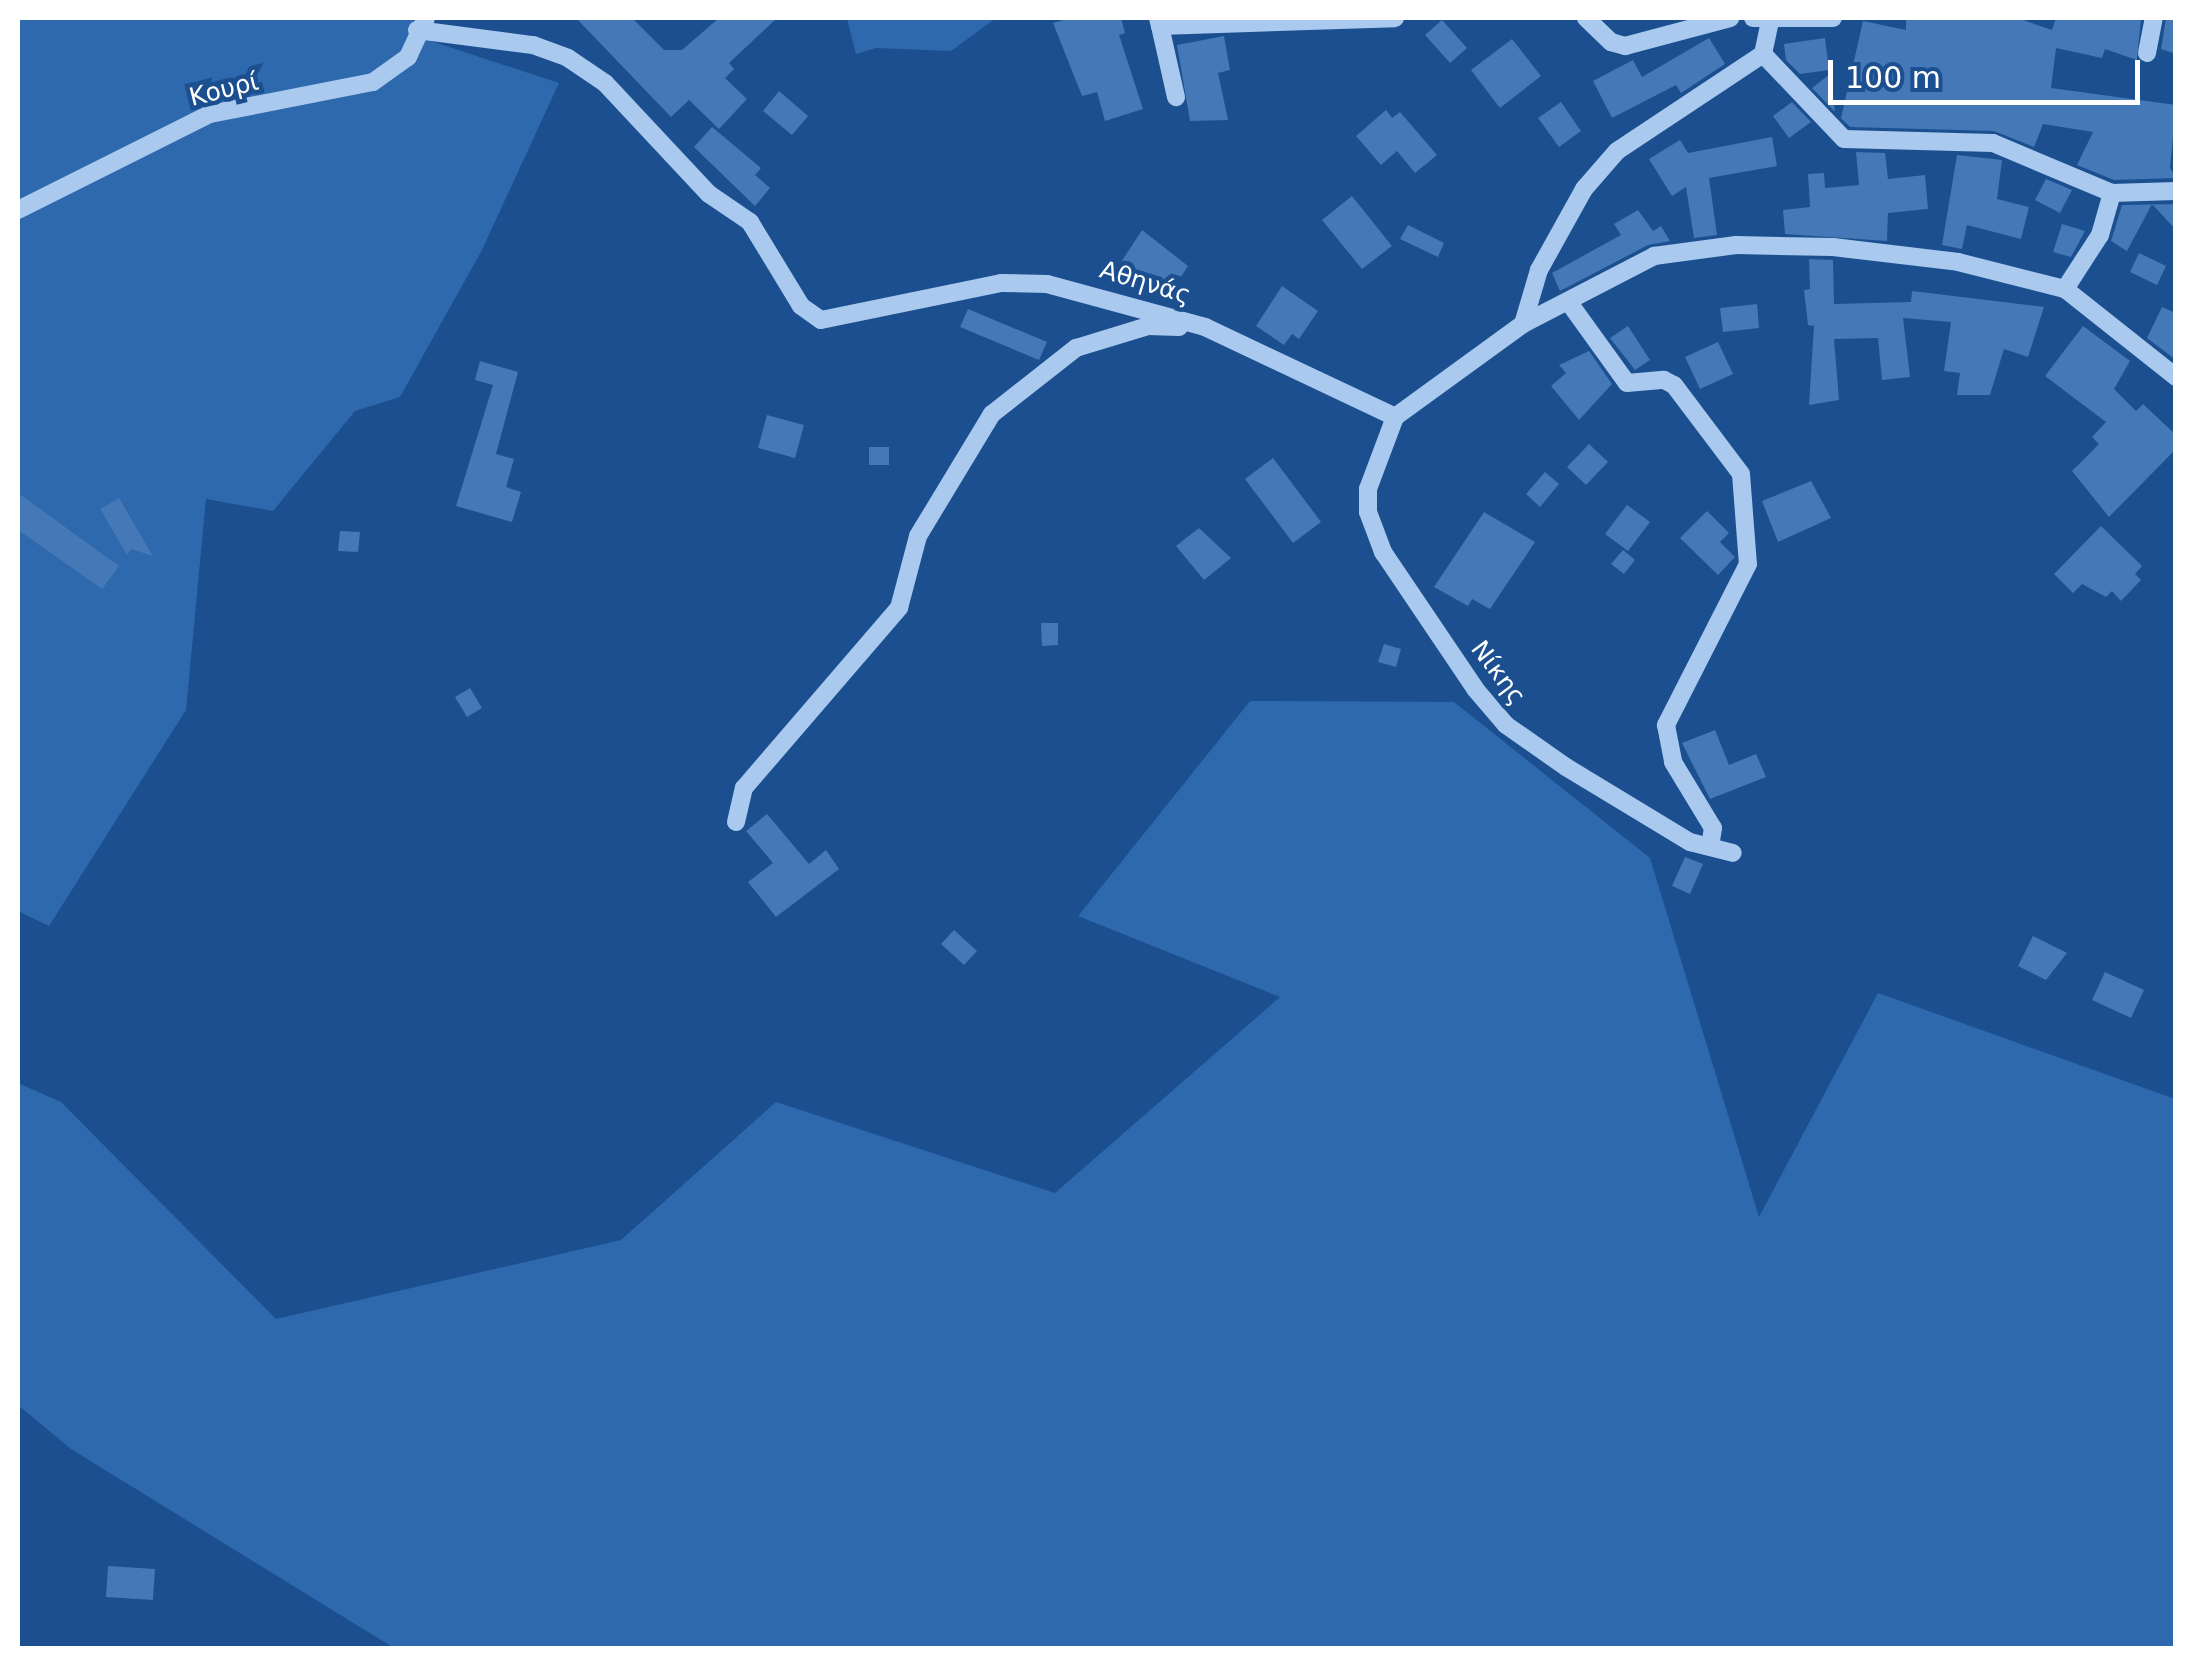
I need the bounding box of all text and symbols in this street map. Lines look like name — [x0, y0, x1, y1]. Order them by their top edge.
scale bar — [1833, 40, 2146, 102]
text: 100 m — [1845, 60, 1941, 95]
street label: Κουρί — [186, 67, 262, 113]
street label: Αθηνάς — [1096, 255, 1194, 311]
street label: Νίκης — [1464, 635, 1532, 711]

